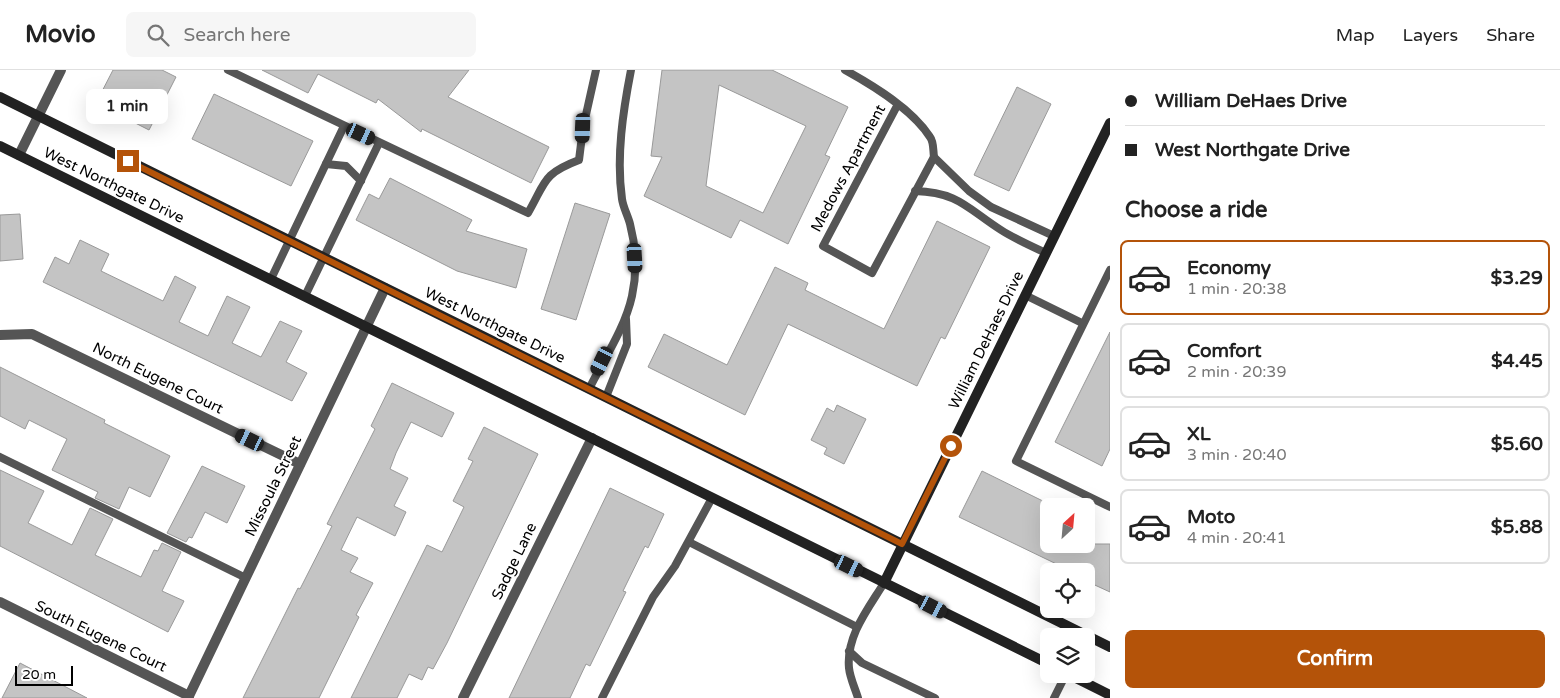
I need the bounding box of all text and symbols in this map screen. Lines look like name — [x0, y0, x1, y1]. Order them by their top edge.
search box — [126, 12, 476, 57]
text: Movio — [25, 20, 96, 49]
icon: search — [144, 21, 172, 49]
text: Search here — [184, 24, 290, 46]
text: Map — [1336, 24, 1375, 46]
text: Layers — [1403, 24, 1458, 46]
text: Share — [1486, 24, 1535, 46]
callout: 1 min — [87, 88, 169, 124]
text: William DeHaes Drive — [1155, 90, 1347, 112]
text: 1 min — [106, 96, 148, 116]
street label: Medows Apartment — [807, 101, 889, 235]
car — [574, 113, 591, 143]
car — [344, 121, 377, 147]
text: West Northgate Drive — [1155, 139, 1350, 161]
street label: West Northgate Drive — [41, 143, 187, 227]
route end — [117, 150, 139, 172]
text: Choose a ride — [1125, 197, 1268, 223]
car — [626, 243, 643, 273]
icon: car — [1127, 255, 1172, 300]
text: Economy — [1187, 257, 1271, 279]
text: $3.29 — [1491, 267, 1543, 289]
street label: William DeHaes Drive — [945, 268, 1027, 412]
text: 1 min · 20:38 — [1187, 279, 1286, 299]
street label: West Northgate Drive — [422, 283, 568, 367]
street label: North Eugene Court — [90, 338, 227, 418]
icon: car — [1127, 338, 1172, 383]
text: Comfort — [1187, 340, 1261, 362]
car — [588, 344, 615, 378]
text: $4.45 — [1491, 350, 1543, 372]
text: 2 min · 20:39 — [1187, 362, 1286, 382]
icon: car — [1127, 421, 1172, 466]
text: XL — [1187, 423, 1211, 445]
car — [233, 427, 266, 453]
street label: Missoula Street — [241, 433, 305, 539]
text: $5.60 — [1491, 433, 1543, 455]
route start — [940, 435, 962, 457]
text: 3 min · 20:40 — [1187, 445, 1286, 465]
north arrow — [1040, 498, 1095, 552]
map controls — [1040, 498, 1095, 683]
icon: car — [1127, 504, 1172, 549]
text: Moto — [1187, 506, 1235, 528]
text: $5.88 — [1491, 516, 1543, 538]
street label: Sadge Lane — [488, 519, 540, 603]
text: 4 min · 20:41 — [1187, 528, 1286, 548]
car — [832, 553, 865, 579]
button: locate — [1040, 563, 1095, 618]
car — [916, 594, 949, 620]
street label: South Eugene Court — [32, 596, 170, 676]
button: layers — [1040, 628, 1095, 683]
button: Confirm — [1125, 630, 1545, 688]
scale bar — [15, 663, 72, 686]
text: 20 m — [22, 666, 56, 683]

